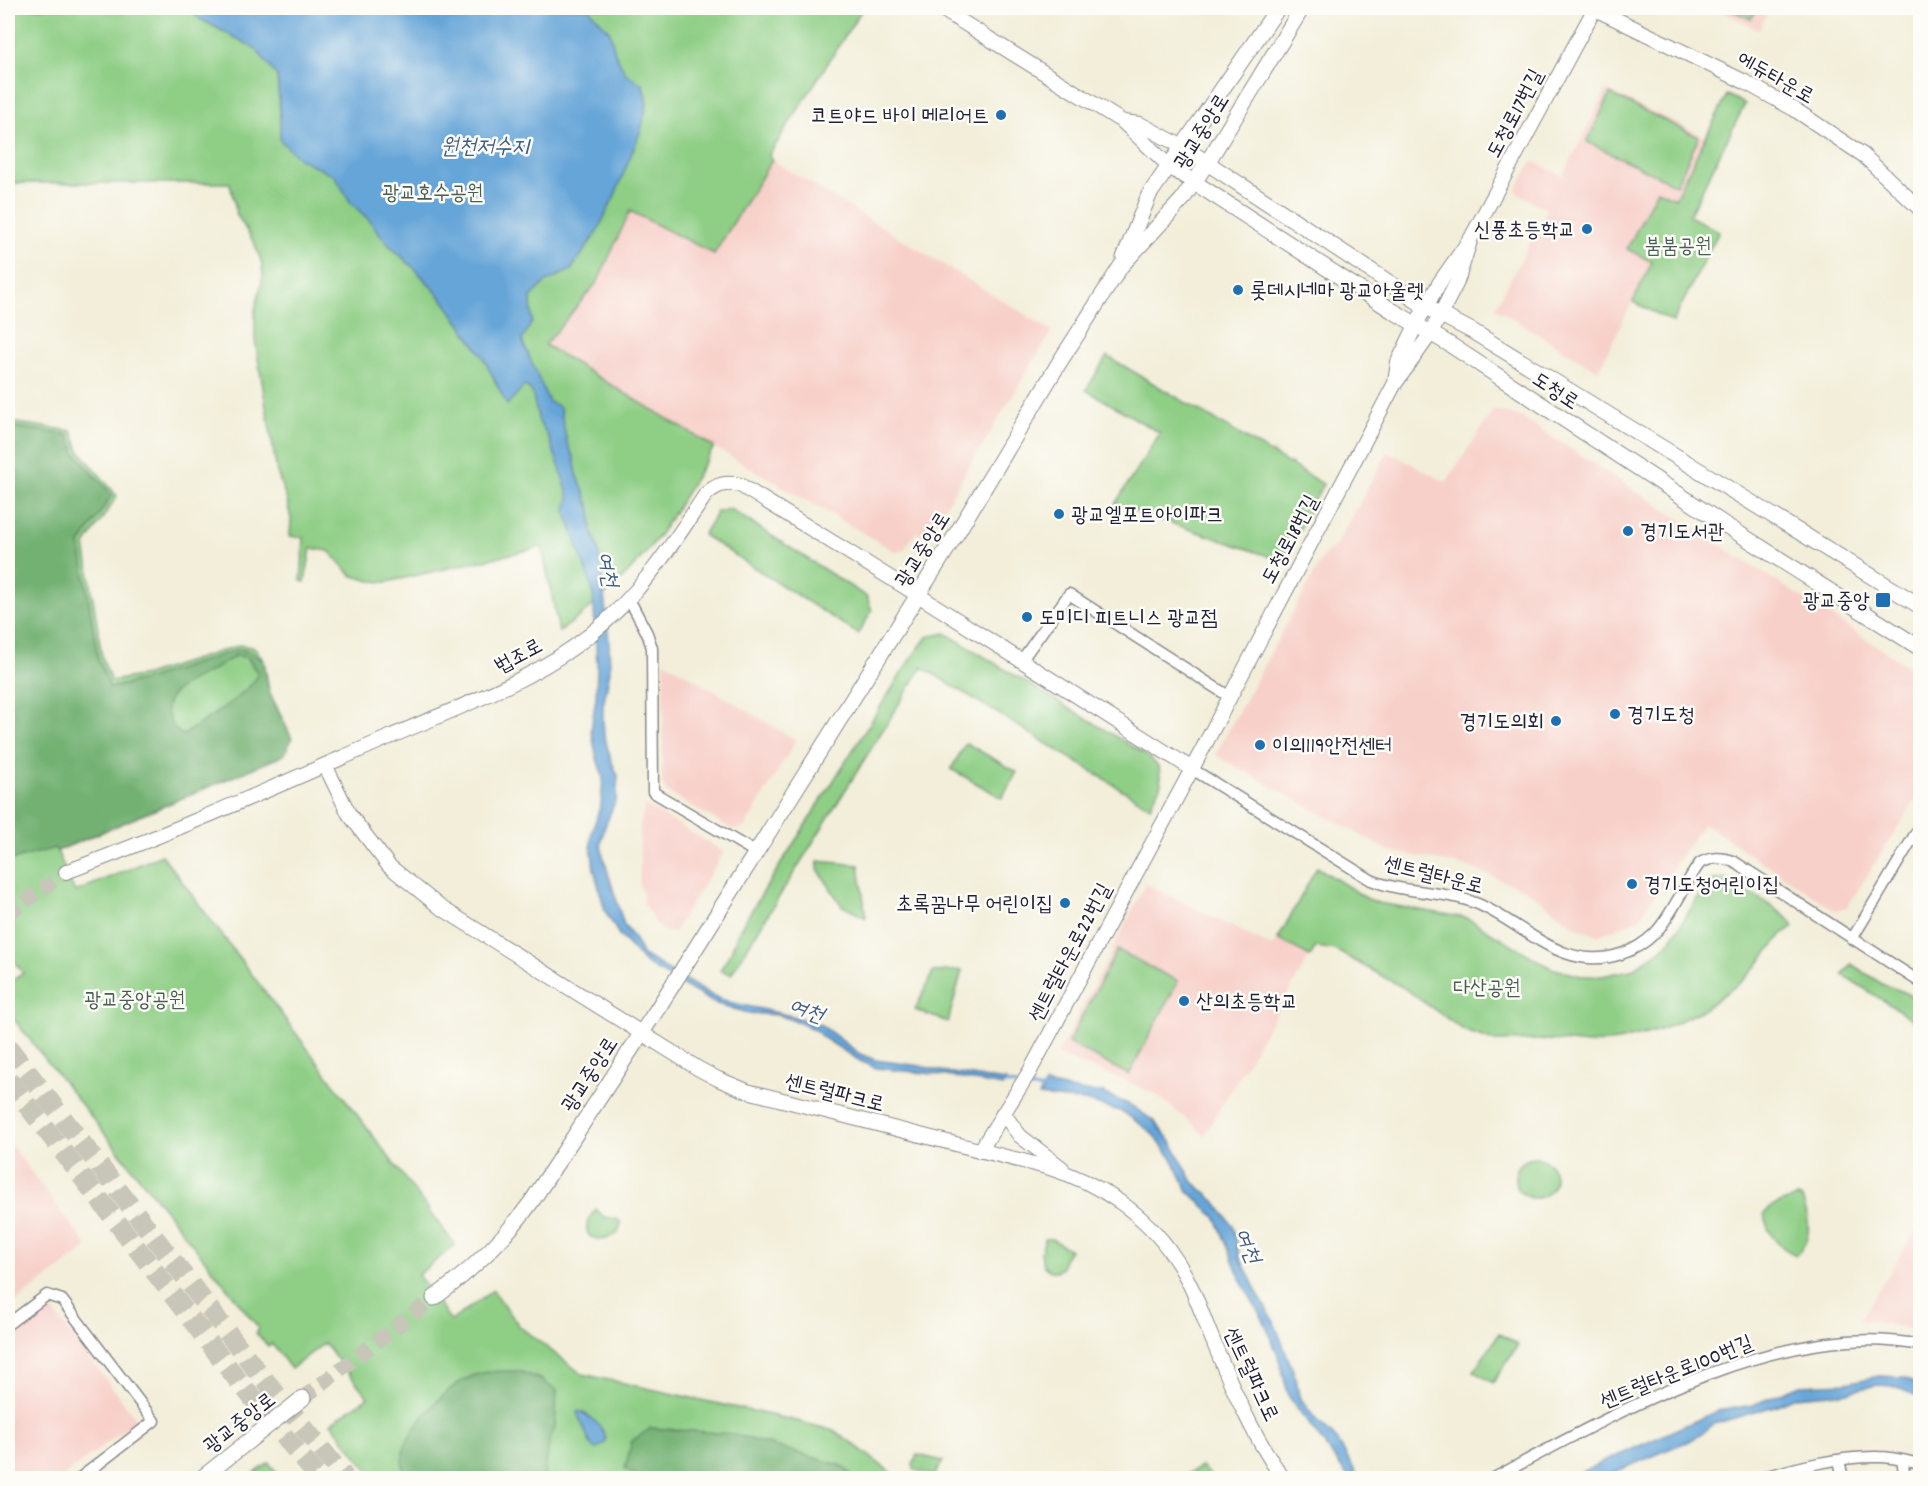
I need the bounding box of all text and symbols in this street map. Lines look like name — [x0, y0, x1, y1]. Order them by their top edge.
street label: 에듀타운로 — [1730, 46, 1819, 113]
street label: 도청로17번길 — [1481, 64, 1553, 164]
street label: 광교중앙로 — [1168, 89, 1239, 176]
place label: 코트야드 바이 메리어트 — [810, 103, 989, 133]
marker: 코트야드 바이 메리어트 — [994, 108, 1008, 122]
water label: 원천저수지 — [441, 133, 532, 164]
park label: 광교호수공원 — [382, 180, 484, 210]
place label: 신풍초등학교 — [1474, 217, 1575, 247]
marker: 신풍초등학교 — [1580, 222, 1594, 236]
park label: 붐붐공원 — [1644, 233, 1712, 263]
place label: 롯데시네마 광교아울렛 — [1250, 278, 1424, 308]
marker: 롯데시네마 광교아울렛 — [1231, 283, 1245, 297]
street label: 도청로 — [1525, 366, 1584, 419]
street label: 도청로18번길 — [1256, 490, 1328, 591]
place label: 광교엘포트아이파크 — [1071, 502, 1223, 532]
street label: 광교중앙로 — [889, 507, 960, 594]
marker: 광교엘포트아이파크 — [1052, 507, 1066, 521]
place label: 경기도서관 — [1640, 519, 1725, 549]
marker: 경기도서관 — [1621, 524, 1635, 538]
water label: 여천 — [587, 549, 625, 592]
place label: 광교중앙 — [1802, 588, 1870, 618]
marker: 광교중앙 — [1874, 591, 1892, 609]
place label: 도미디 피트니스 광교점 — [1039, 605, 1218, 635]
marker: 도미디 피트니스 광교점 — [1020, 610, 1034, 624]
street label: 법조로 — [490, 633, 549, 683]
place label: 경기도청 — [1627, 702, 1695, 732]
marker: 경기도청 — [1608, 707, 1622, 721]
place label: 경기도의회 — [1460, 709, 1544, 739]
marker: 경기도의회 — [1549, 714, 1563, 728]
place label: 이의119안전센터 — [1272, 733, 1392, 763]
marker: 이의119안전센터 — [1253, 738, 1267, 752]
street label: 센트럴타운로 — [1380, 850, 1486, 904]
place label: 경기도청어린이집 — [1644, 872, 1779, 902]
marker: 경기도청어린이집 — [1625, 877, 1639, 891]
street label: 센트럴타운로22번길 — [1022, 878, 1121, 1028]
place label: 초록꿈나무 어린이집 — [896, 891, 1053, 921]
marker: 초록꿈나무 어린이집 — [1058, 896, 1072, 910]
park label: 다산공원 — [1453, 975, 1521, 1005]
park label: 광교중앙공원 — [84, 987, 186, 1017]
place label: 산의초등학교 — [1196, 989, 1297, 1019]
water label: 여천 — [784, 992, 830, 1034]
marker: 산의초등학교 — [1177, 994, 1191, 1008]
street label: 광교중앙로 — [556, 1032, 627, 1119]
street label: 센트럴파크로 — [781, 1068, 887, 1122]
water label: 여천 — [1225, 1224, 1268, 1271]
street label: 센트럴파크로 — [1214, 1323, 1284, 1428]
street label: 센트럴타운로100번길 — [1596, 1329, 1758, 1418]
street label: 광교중앙로 — [198, 1387, 283, 1462]

